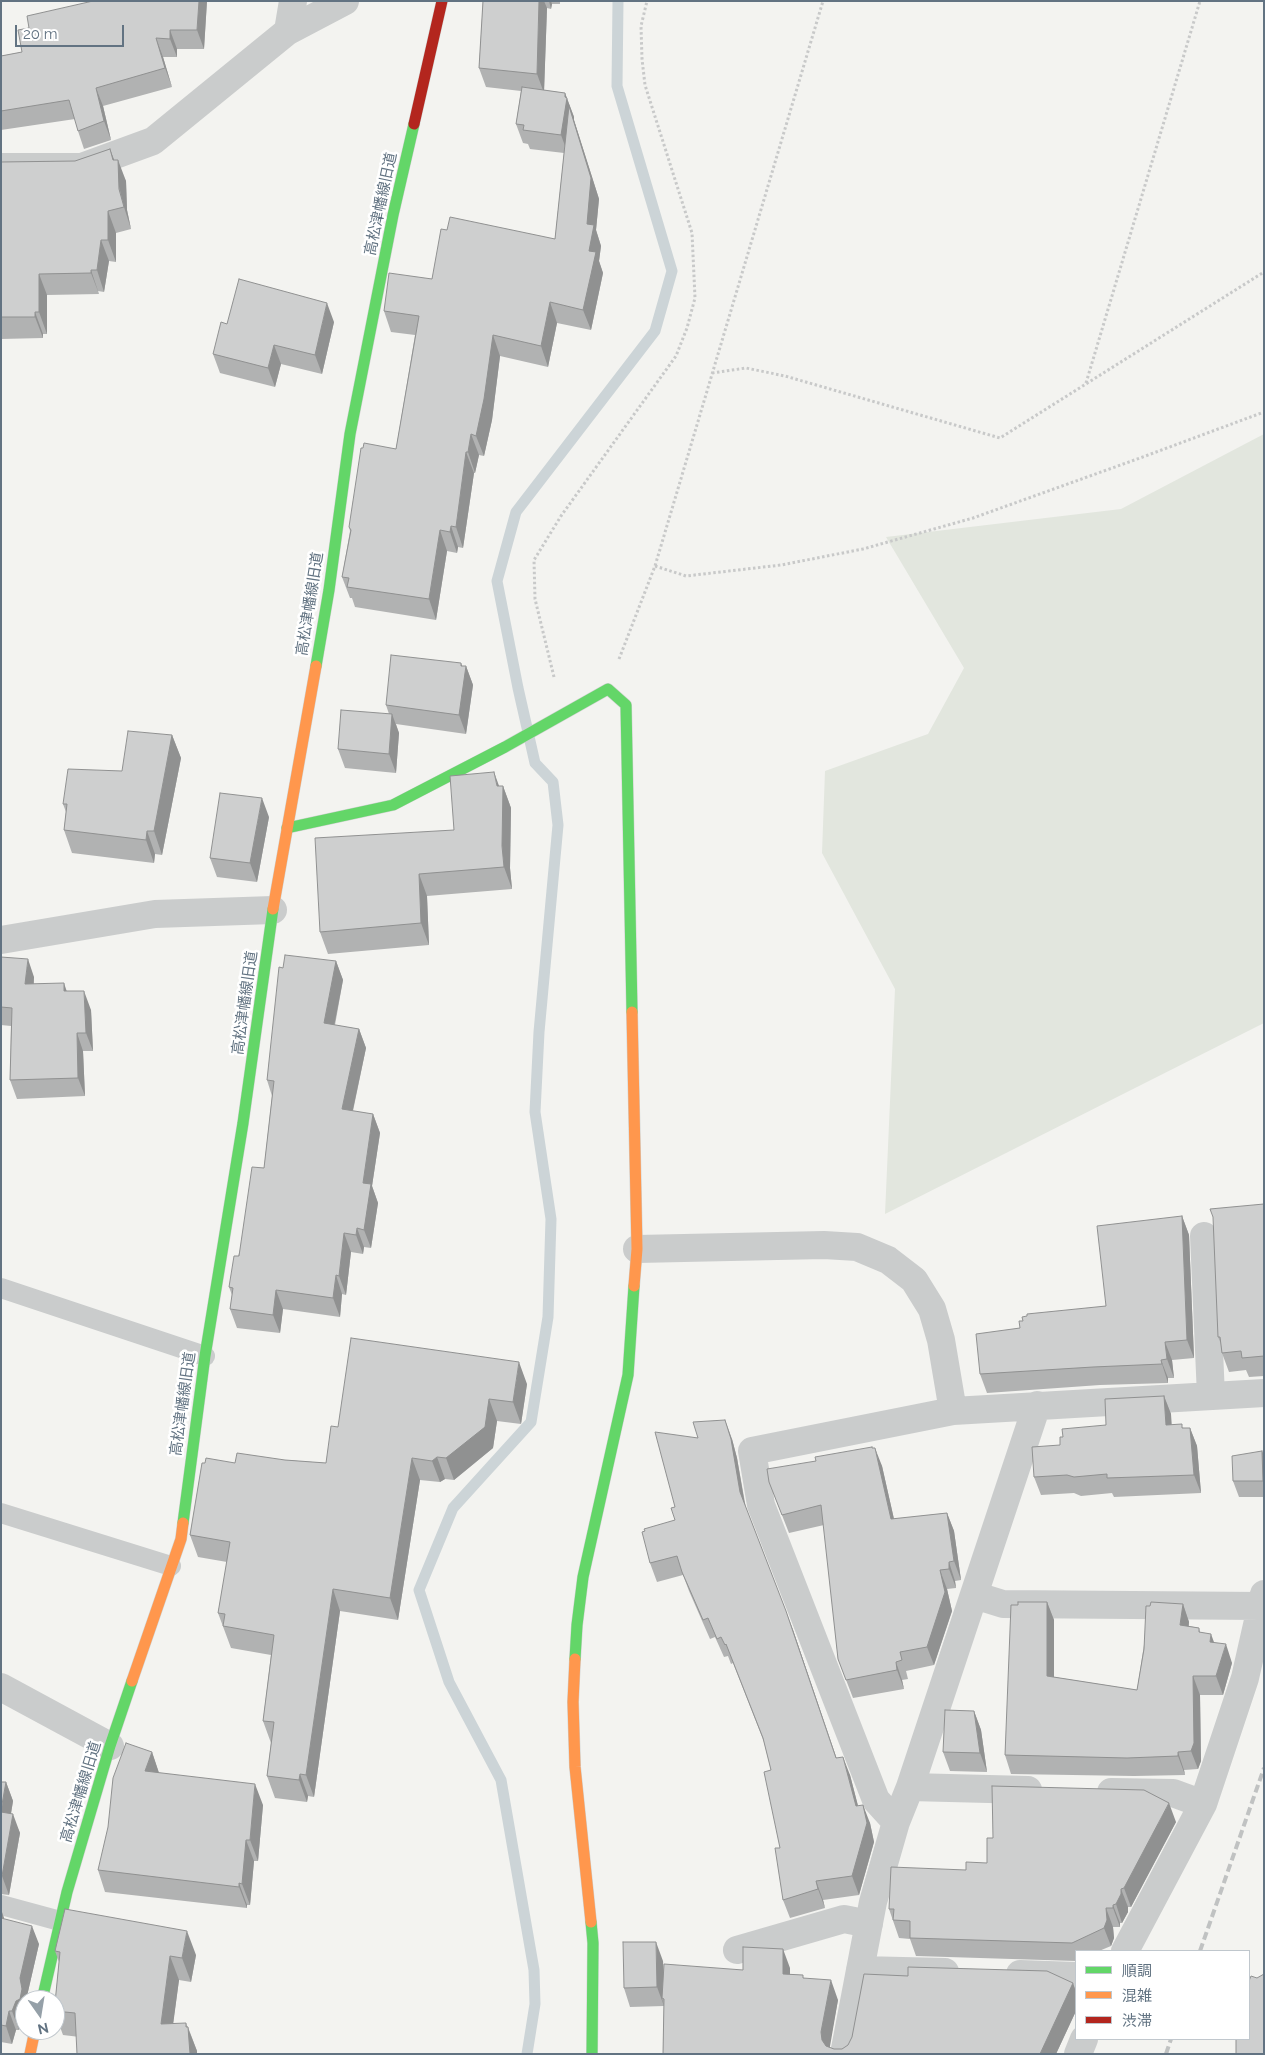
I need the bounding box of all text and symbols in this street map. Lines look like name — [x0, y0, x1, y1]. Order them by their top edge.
scale bar — [18, 15, 126, 47]
text: 20 m — [23, 25, 58, 43]
street label: 高松津幡線旧道 — [361, 151, 401, 257]
street label: 高松津幡線旧道 — [293, 551, 327, 657]
street label: 高松津幡線旧道 — [229, 950, 261, 1056]
street label: 高松津幡線旧道 — [167, 1351, 199, 1457]
street label: 高松津幡線旧道 — [57, 1739, 105, 1845]
legend — [1075, 1950, 1250, 2040]
text: 順調 — [1122, 1962, 1152, 1980]
text: 混雑 — [1122, 1987, 1152, 2005]
north arrow — [15, 1990, 65, 2040]
text: 渋滞 — [1122, 2012, 1152, 2030]
text: N — [36, 2020, 50, 2038]

